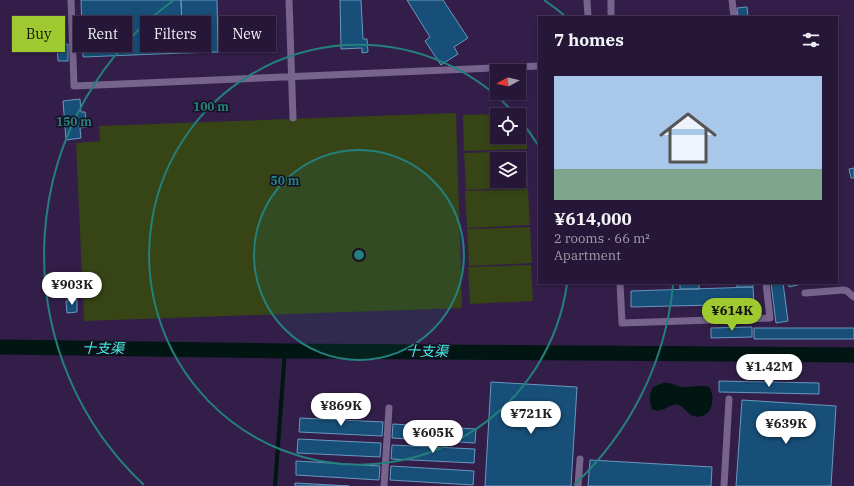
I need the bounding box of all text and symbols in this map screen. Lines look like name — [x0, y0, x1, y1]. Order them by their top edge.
chip: Buy — [12, 16, 65, 52]
chip: Rent — [73, 16, 132, 52]
chip: Filters — [140, 16, 211, 52]
chip: New — [219, 16, 276, 52]
text: 7 homes — [554, 29, 624, 51]
icon: filters — [800, 29, 822, 51]
north arrow — [490, 64, 526, 100]
map controls — [490, 64, 526, 188]
text: 100 m — [193, 99, 229, 114]
icon: home — [652, 102, 724, 174]
button: locate — [490, 108, 526, 144]
text: 150 m — [56, 114, 92, 129]
button: layers — [490, 152, 526, 188]
text: 50 m — [271, 173, 300, 188]
text: ¥614,000 — [554, 208, 632, 230]
text: 2 rooms · 66 m² — [554, 230, 650, 247]
text: Apartment — [554, 247, 621, 264]
centre of rings — [352, 248, 366, 262]
pin: ¥903K — [44, 272, 100, 306]
text: ¥903K — [51, 276, 93, 293]
pin: ¥614K — [704, 298, 760, 332]
text: ¥614K — [711, 302, 753, 319]
water label: 十支渠 — [82, 339, 126, 357]
water label: 十支渠 — [406, 342, 450, 360]
pin: ¥1.42M — [736, 354, 802, 388]
text: ¥1.42M — [745, 358, 793, 375]
pin: ¥869K — [313, 393, 369, 427]
text: ¥869K — [320, 397, 362, 414]
pin: ¥721K — [503, 401, 559, 435]
text: ¥721K — [510, 405, 552, 422]
pin: ¥639K — [758, 411, 814, 445]
text: ¥639K — [765, 415, 807, 432]
pin: ¥605K — [405, 420, 461, 454]
text: ¥605K — [412, 424, 454, 441]

